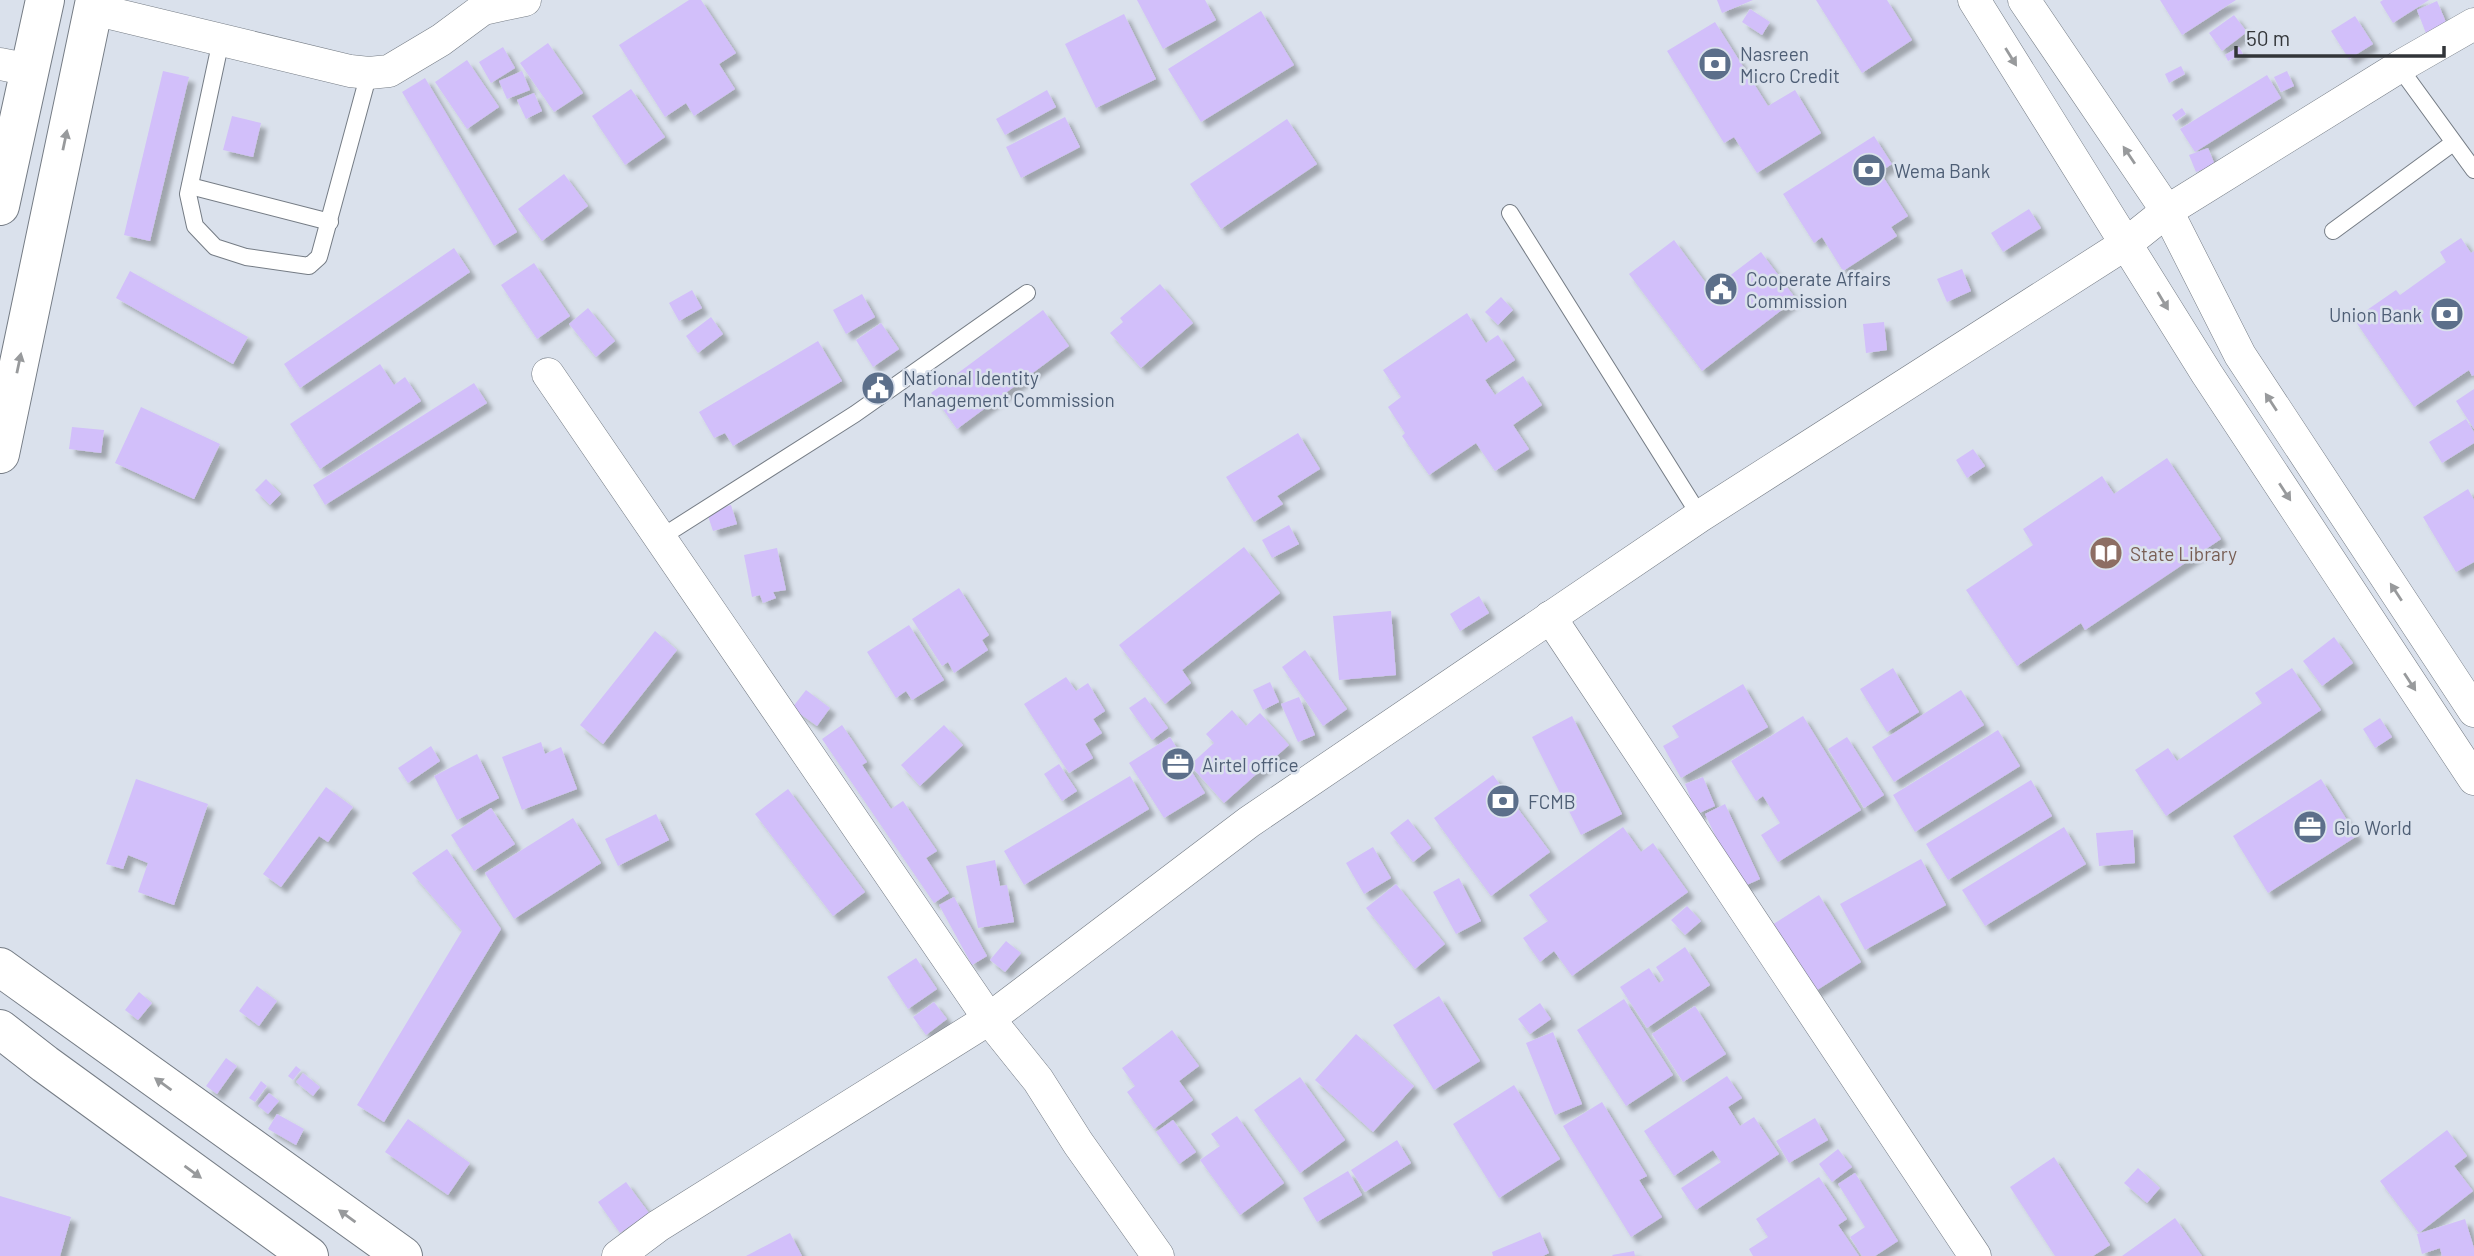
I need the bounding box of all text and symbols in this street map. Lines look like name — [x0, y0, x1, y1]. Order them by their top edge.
scale bar — [2236, 14, 2444, 58]
text: 50 m — [2246, 25, 2290, 50]
place label: Nasreen Micro Credit — [1740, 42, 1840, 87]
bank icon: Nasreen Micro Credit — [1696, 45, 1734, 83]
one-way arrow — [2004, 48, 2017, 67]
one-way arrow — [60, 129, 71, 151]
one-way arrow — [2122, 146, 2136, 164]
bank icon: Wema Bank — [1850, 151, 1888, 189]
place label: Wema Bank — [1894, 159, 1990, 182]
place label: Cooperate Affairs Commission — [1746, 267, 1891, 312]
public building icon: Cooperate Affairs Commission — [1702, 270, 1740, 308]
one-way arrow — [2156, 291, 2169, 310]
bank icon: Union Bank — [2428, 295, 2466, 333]
place label: Union Bank — [2329, 303, 2422, 326]
one-way arrow — [13, 352, 24, 374]
place label: National Identity Management Commission — [903, 366, 1115, 411]
public building icon: National Identity Management Commission — [859, 369, 897, 407]
one-way arrow — [2265, 393, 2278, 412]
one-way arrow — [2278, 483, 2291, 502]
library icon: State Library — [2087, 534, 2125, 572]
place label: State Library — [2130, 542, 2237, 565]
one-way arrow — [2390, 583, 2403, 602]
one-way arrow — [2404, 673, 2417, 692]
office icon: Airtel office — [1159, 745, 1197, 783]
place label: Airtel office — [1202, 753, 1299, 776]
bank icon: FCMB — [1484, 782, 1522, 820]
place label: FCMB — [1528, 790, 1576, 813]
office icon: Glo World — [2291, 808, 2329, 846]
place label: Glo World — [2334, 816, 2412, 839]
one-way arrow — [154, 1077, 172, 1091]
one-way arrow — [184, 1164, 202, 1178]
one-way arrow — [338, 1209, 357, 1223]

